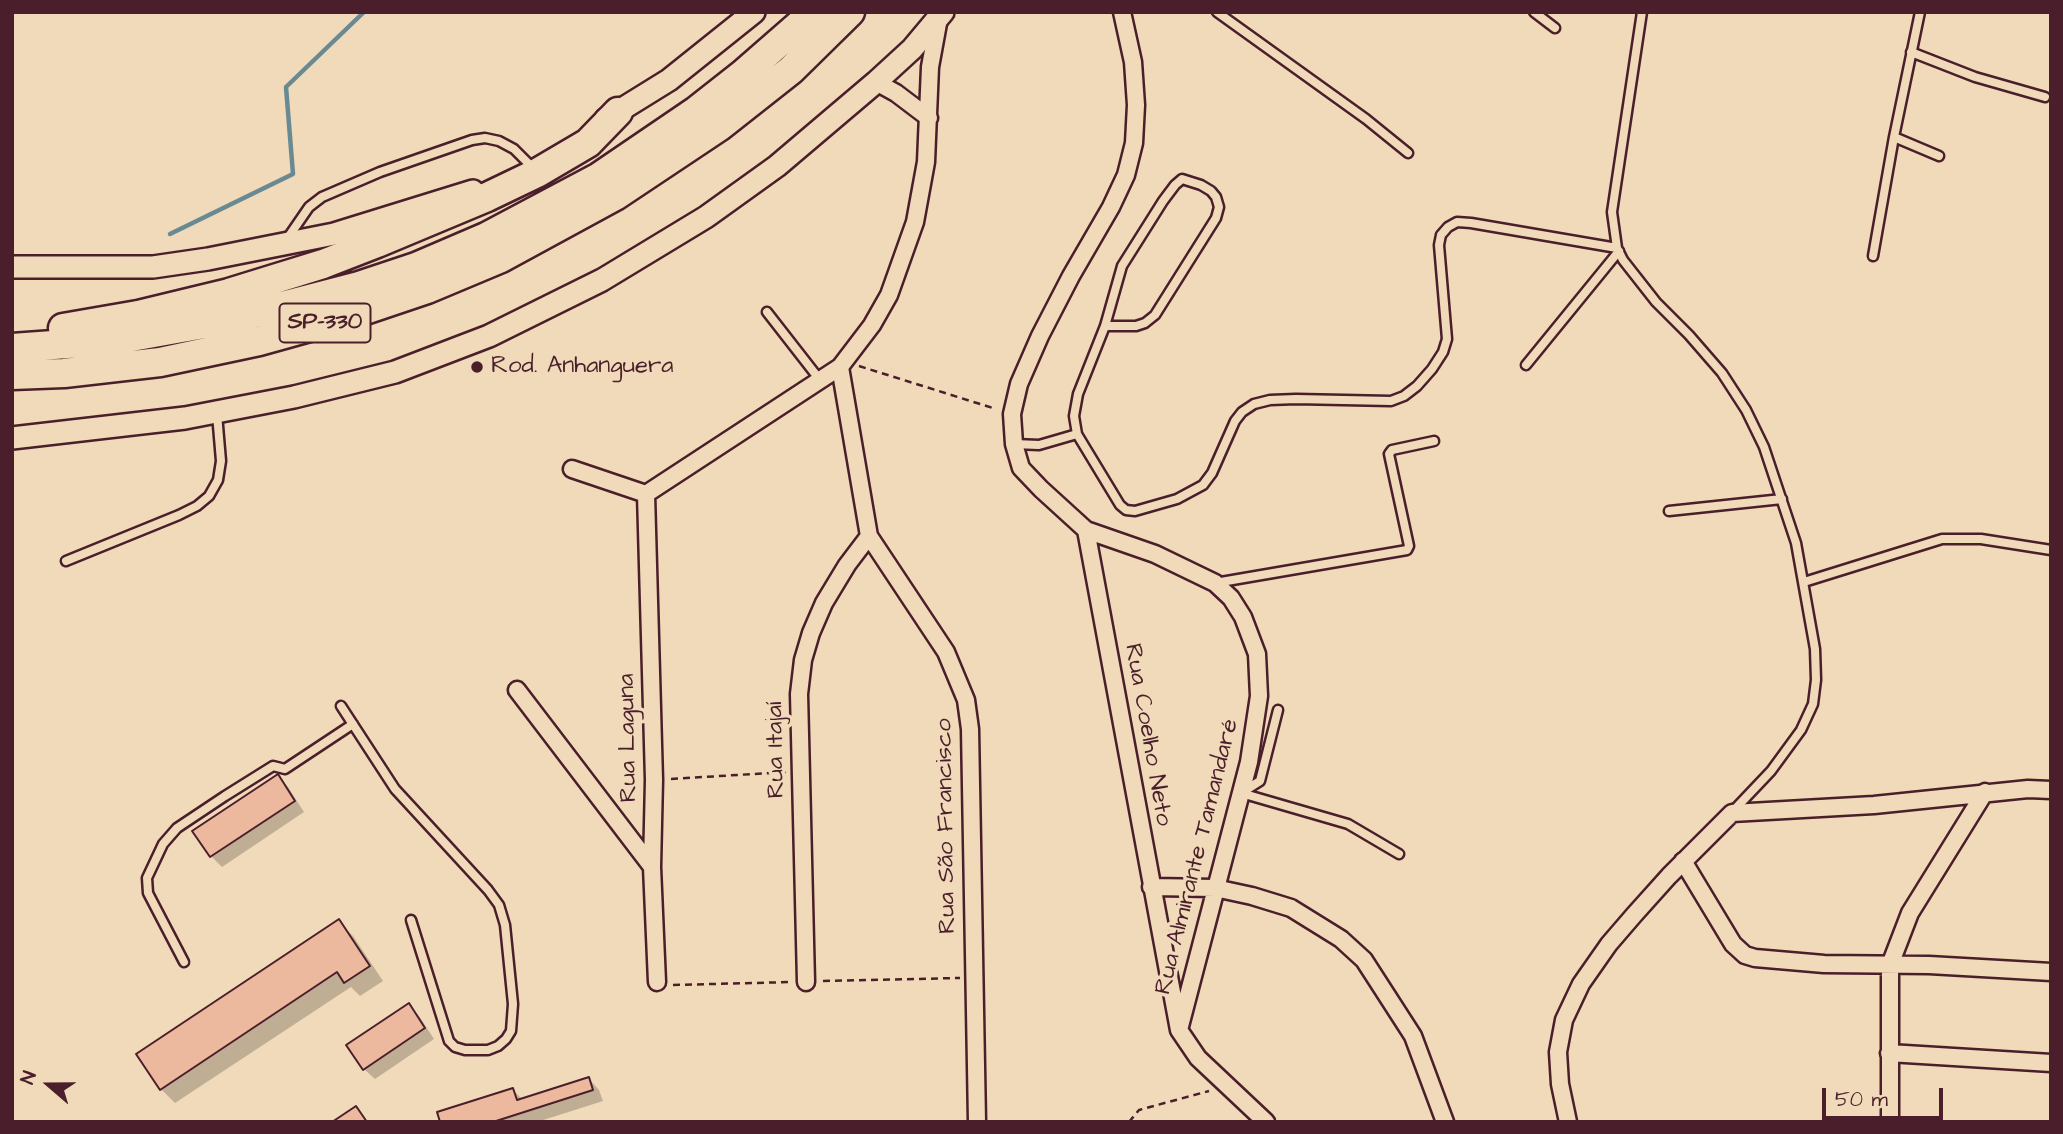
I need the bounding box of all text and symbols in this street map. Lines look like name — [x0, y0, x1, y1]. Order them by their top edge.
road number: SP-330 — [280, 304, 370, 342]
place label: Rod. Anhanguera — [491, 353, 673, 381]
marker: Rod. Anhanguera — [469, 359, 485, 375]
street label: Rua Coelho Neto — [1117, 642, 1177, 828]
street label: Rua Laguna — [613, 673, 645, 803]
street label: Rua Itajaí — [762, 701, 792, 799]
street label: Rua Almirante Tamandaré — [1150, 716, 1246, 998]
street label: Rua São Francisco — [931, 718, 963, 934]
north arrow — [14, 1050, 84, 1120]
text: N — [14, 1067, 44, 1088]
scale bar — [1825, 1074, 1946, 1118]
text: 50 m — [1835, 1085, 1888, 1114]

